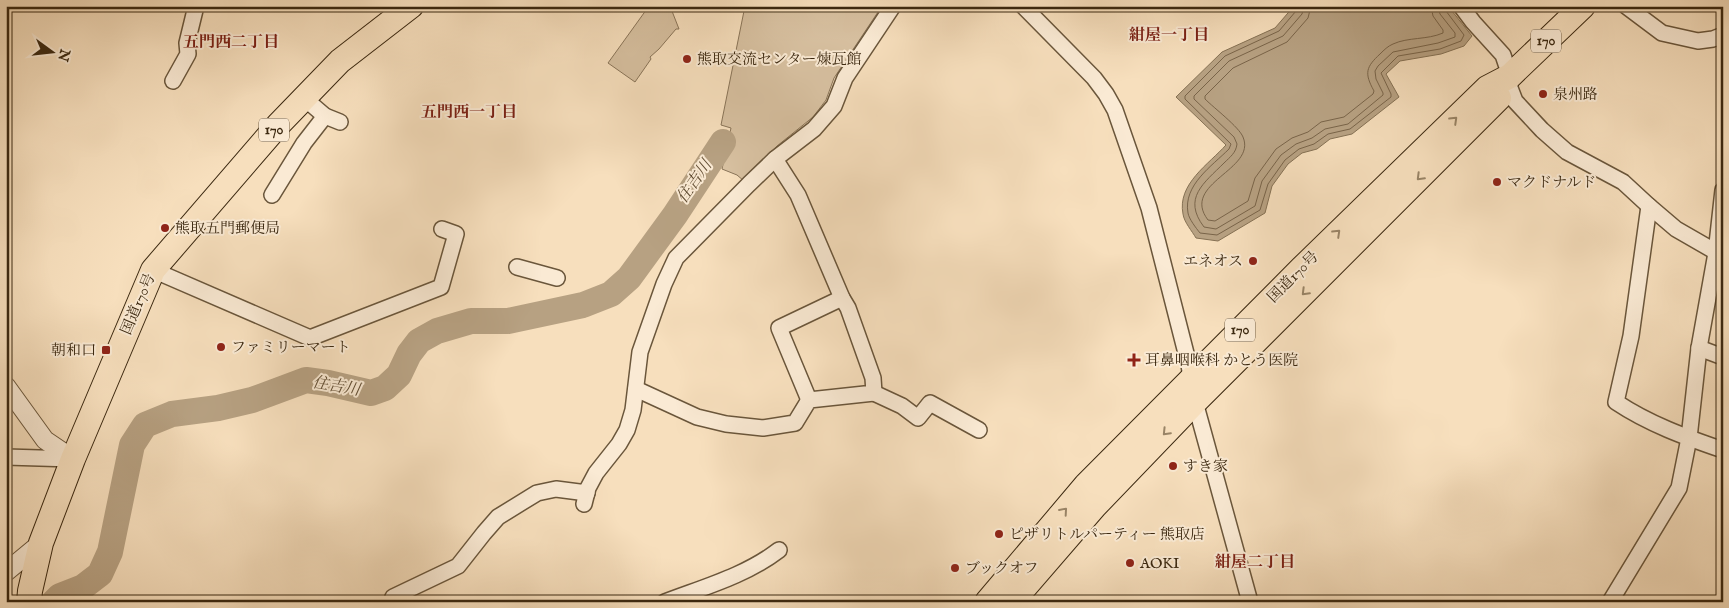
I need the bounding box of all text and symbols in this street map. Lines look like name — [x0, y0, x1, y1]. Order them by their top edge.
district label: 紺屋一丁目 — [1129, 26, 1209, 46]
north arrow — [28, 28, 78, 78]
road number: 170 — [1531, 29, 1561, 52]
district label: 五門西二丁目 — [183, 33, 279, 53]
text: N — [53, 46, 74, 63]
place label: 熊取交流センター煉瓦館 — [697, 50, 861, 69]
marker: 熊取交流センター煉瓦館 — [681, 53, 693, 65]
place label: 泉州路 — [1553, 85, 1598, 104]
marker: 泉州路 — [1537, 88, 1549, 100]
district label: 五門西一丁目 — [421, 103, 517, 123]
one-way arrow — [1448, 117, 1457, 126]
road number: 170 — [259, 118, 289, 142]
water label: 住吉川 — [673, 155, 718, 207]
one-way arrow — [1417, 172, 1426, 181]
place label: マクドナルド — [1507, 173, 1596, 192]
marker: マクドナルド — [1491, 176, 1503, 188]
place label: 熊取五門郵便局 — [175, 219, 280, 238]
marker: 熊取五門郵便局 — [159, 222, 171, 234]
one-way arrow — [1331, 230, 1340, 239]
street label: 国道170号 — [1263, 247, 1323, 307]
place label: エネオス — [1183, 252, 1243, 271]
marker: エネオス — [1247, 255, 1259, 267]
street label: 国道170号 — [117, 270, 159, 338]
one-way arrow — [1302, 287, 1311, 296]
road number: 170 — [1225, 318, 1255, 342]
place label: ファミリーマート — [231, 338, 351, 357]
place label: 朝和口 — [51, 341, 96, 360]
marker: ファミリーマート — [215, 341, 227, 353]
marker: 朝和口 — [100, 344, 112, 356]
place label: 耳鼻咽喉科 かとう医院 — [1145, 351, 1298, 370]
marker: 耳鼻咽喉科 かとう医院 — [1127, 353, 1141, 367]
water label: 住吉川 — [311, 373, 363, 401]
one-way arrow — [1163, 427, 1172, 436]
place label: すき家 — [1183, 457, 1228, 476]
marker: すき家 — [1167, 460, 1179, 472]
one-way arrow — [1058, 508, 1067, 517]
place label: ピザリトルパーティー 熊取店 — [1009, 525, 1205, 544]
marker: ピザリトルパーティー 熊取店 — [993, 528, 1005, 540]
district label: 紺屋二丁目 — [1215, 553, 1295, 573]
place label: AOKI — [1139, 554, 1180, 573]
marker: AOKI — [1124, 557, 1136, 569]
place label: ブックオフ — [965, 559, 1039, 578]
marker: ブックオフ — [949, 562, 961, 574]

